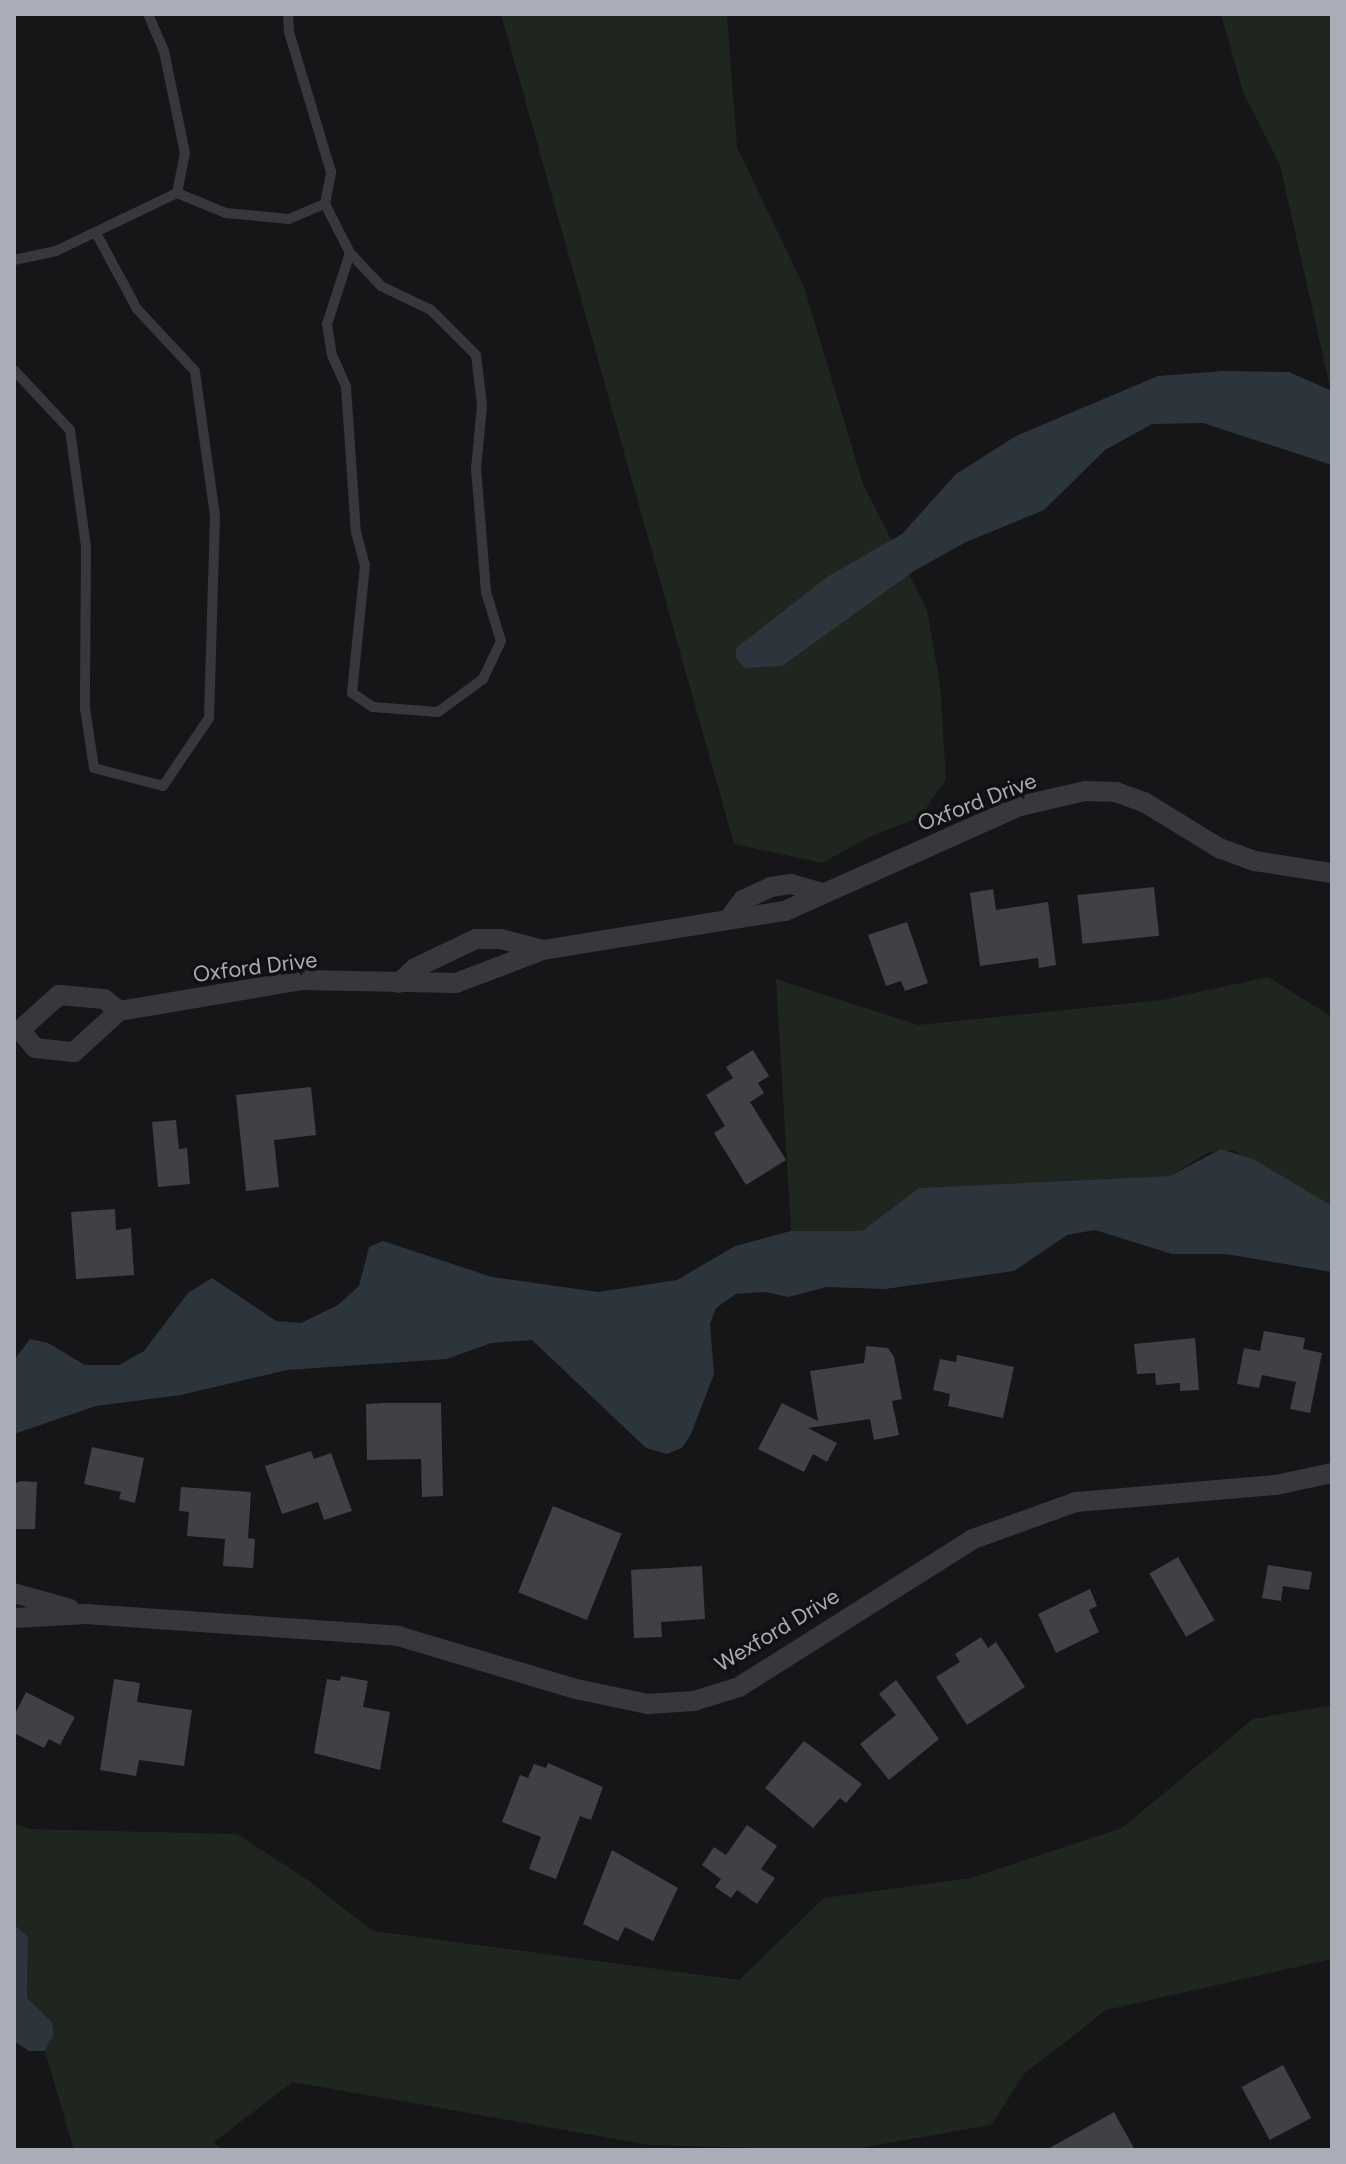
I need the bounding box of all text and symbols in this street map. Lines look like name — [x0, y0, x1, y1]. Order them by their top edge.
street label: Oxford Drive — [914, 767, 1040, 837]
street label: Oxford Drive — [191, 946, 319, 988]
street label: Wexford Drive — [710, 1583, 844, 1677]

